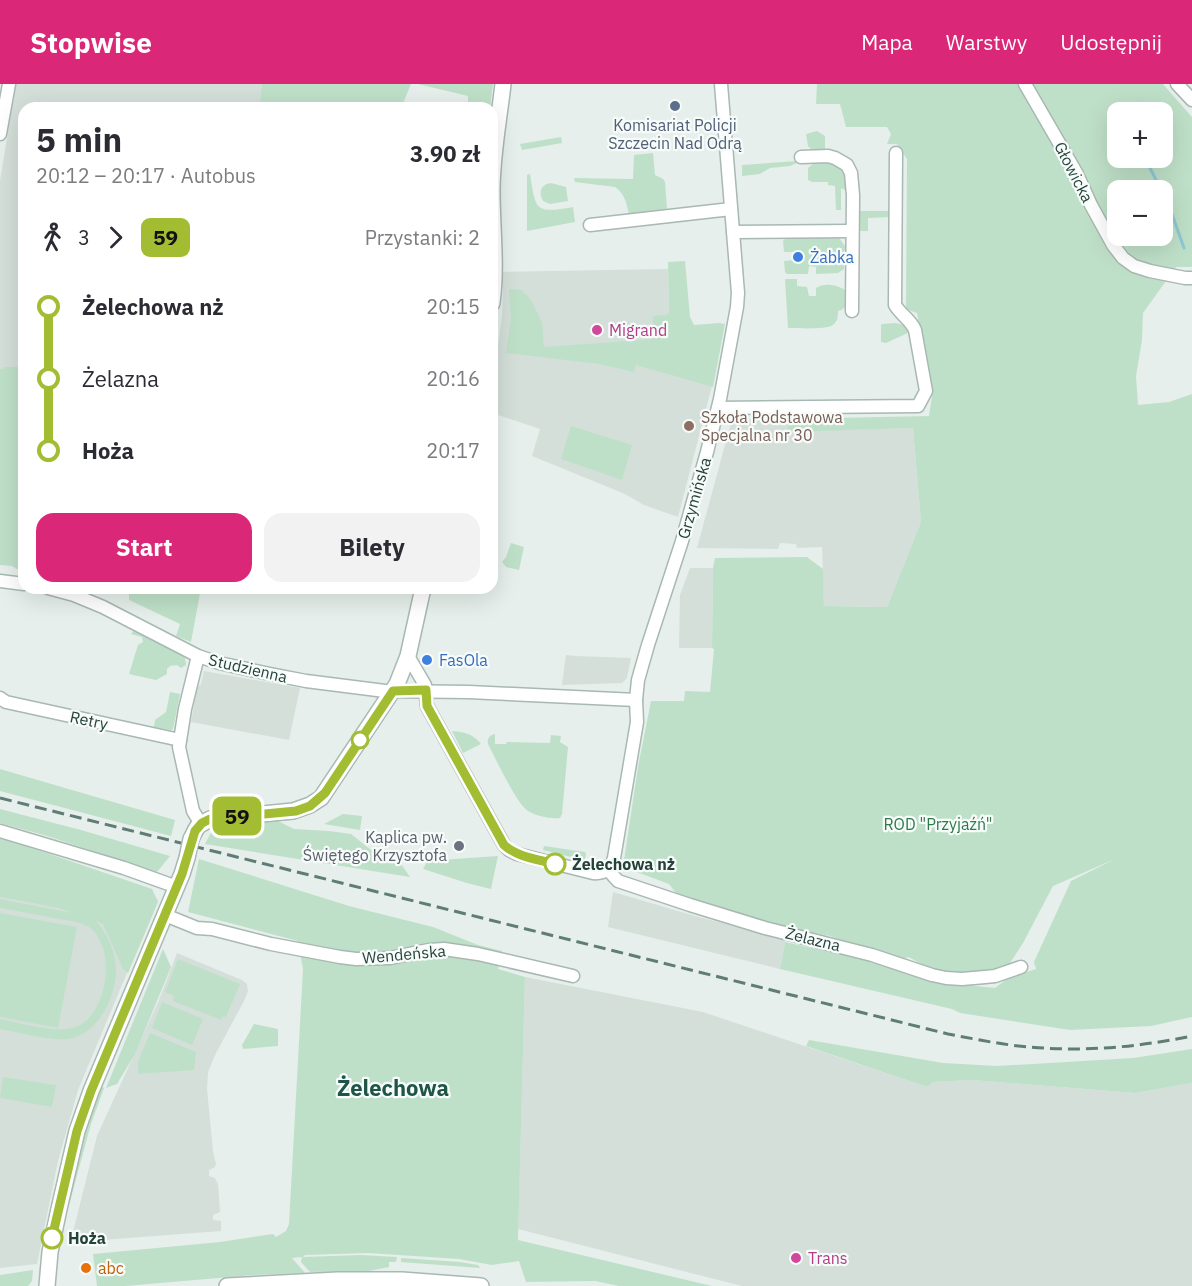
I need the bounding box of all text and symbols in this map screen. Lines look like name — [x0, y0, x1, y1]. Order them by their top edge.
text: Stopwise — [30, 24, 152, 61]
text: Mapa — [861, 28, 913, 56]
text: Warstwy — [946, 28, 1027, 56]
text: Udostępnij — [1060, 28, 1162, 56]
marker: Komisariat Policji Szczecin Nad Odrą — [668, 99, 682, 113]
map controls — [1107, 102, 1173, 246]
button: + — [1107, 102, 1173, 168]
place label: Komisariat Policji Szczecin Nad Odrą — [608, 115, 742, 153]
text: 5 min — [36, 118, 122, 161]
street label: Głowicka — [1050, 138, 1098, 206]
text: 3.90 zł — [410, 139, 480, 168]
text: 20:12 – 20:17 · Autobus — [36, 162, 256, 189]
button: − — [1107, 180, 1173, 246]
icon: walk — [36, 221, 69, 254]
icon: forward — [99, 221, 132, 254]
text: 59 — [153, 223, 178, 251]
text: 3 — [78, 224, 90, 251]
text: Przystanki: 2 — [365, 224, 480, 251]
place label: Żabka — [810, 247, 854, 267]
marker: Żabka — [791, 250, 805, 264]
text: Żelechowa nż — [82, 292, 224, 321]
text: 20:15 — [426, 293, 480, 320]
place label: Migrand — [609, 320, 667, 340]
marker: Migrand — [590, 323, 604, 337]
text: Żelazna — [82, 364, 159, 393]
text: 20:16 — [426, 365, 480, 392]
place label: Szkoła Podstawowa Specjalna nr 30 — [701, 407, 843, 445]
marker: Szkoła Podstawowa Specjalna nr 30 — [682, 419, 696, 433]
text: Hoża — [82, 436, 134, 465]
text: 20:17 — [426, 437, 480, 464]
street label: Grzymińska — [673, 454, 715, 541]
button: Start — [36, 513, 252, 582]
button: Bilety — [264, 513, 480, 582]
street label: Studzienna — [207, 649, 290, 687]
place label: FasOla — [439, 650, 488, 670]
marker: FasOla — [420, 653, 434, 667]
street label: Retry — [68, 706, 110, 734]
unlabelled marker — [351, 731, 369, 749]
line badge: 59 — [210, 796, 264, 836]
text: 59 — [224, 802, 250, 830]
park label: ROD "Przyjaźń" — [884, 814, 992, 834]
place label: Kaplica pw. Świętego Krzysztofa — [303, 827, 447, 865]
marker: Kaplica pw. Świętego Krzysztofa — [452, 839, 466, 853]
marker: Żelechowa nż — [544, 853, 566, 875]
place label: Żelechowa nż — [572, 854, 675, 874]
street label: Żelazna — [783, 923, 843, 956]
street label: Wendeńska — [361, 940, 447, 968]
district label: Żelechowa — [337, 1073, 449, 1102]
marker: Hoża — [41, 1227, 63, 1249]
place label: Hoża — [68, 1228, 106, 1248]
place label: Trans — [808, 1248, 848, 1268]
marker: Trans — [789, 1251, 803, 1265]
place label: abc — [98, 1258, 124, 1278]
marker: abc — [79, 1261, 93, 1275]

